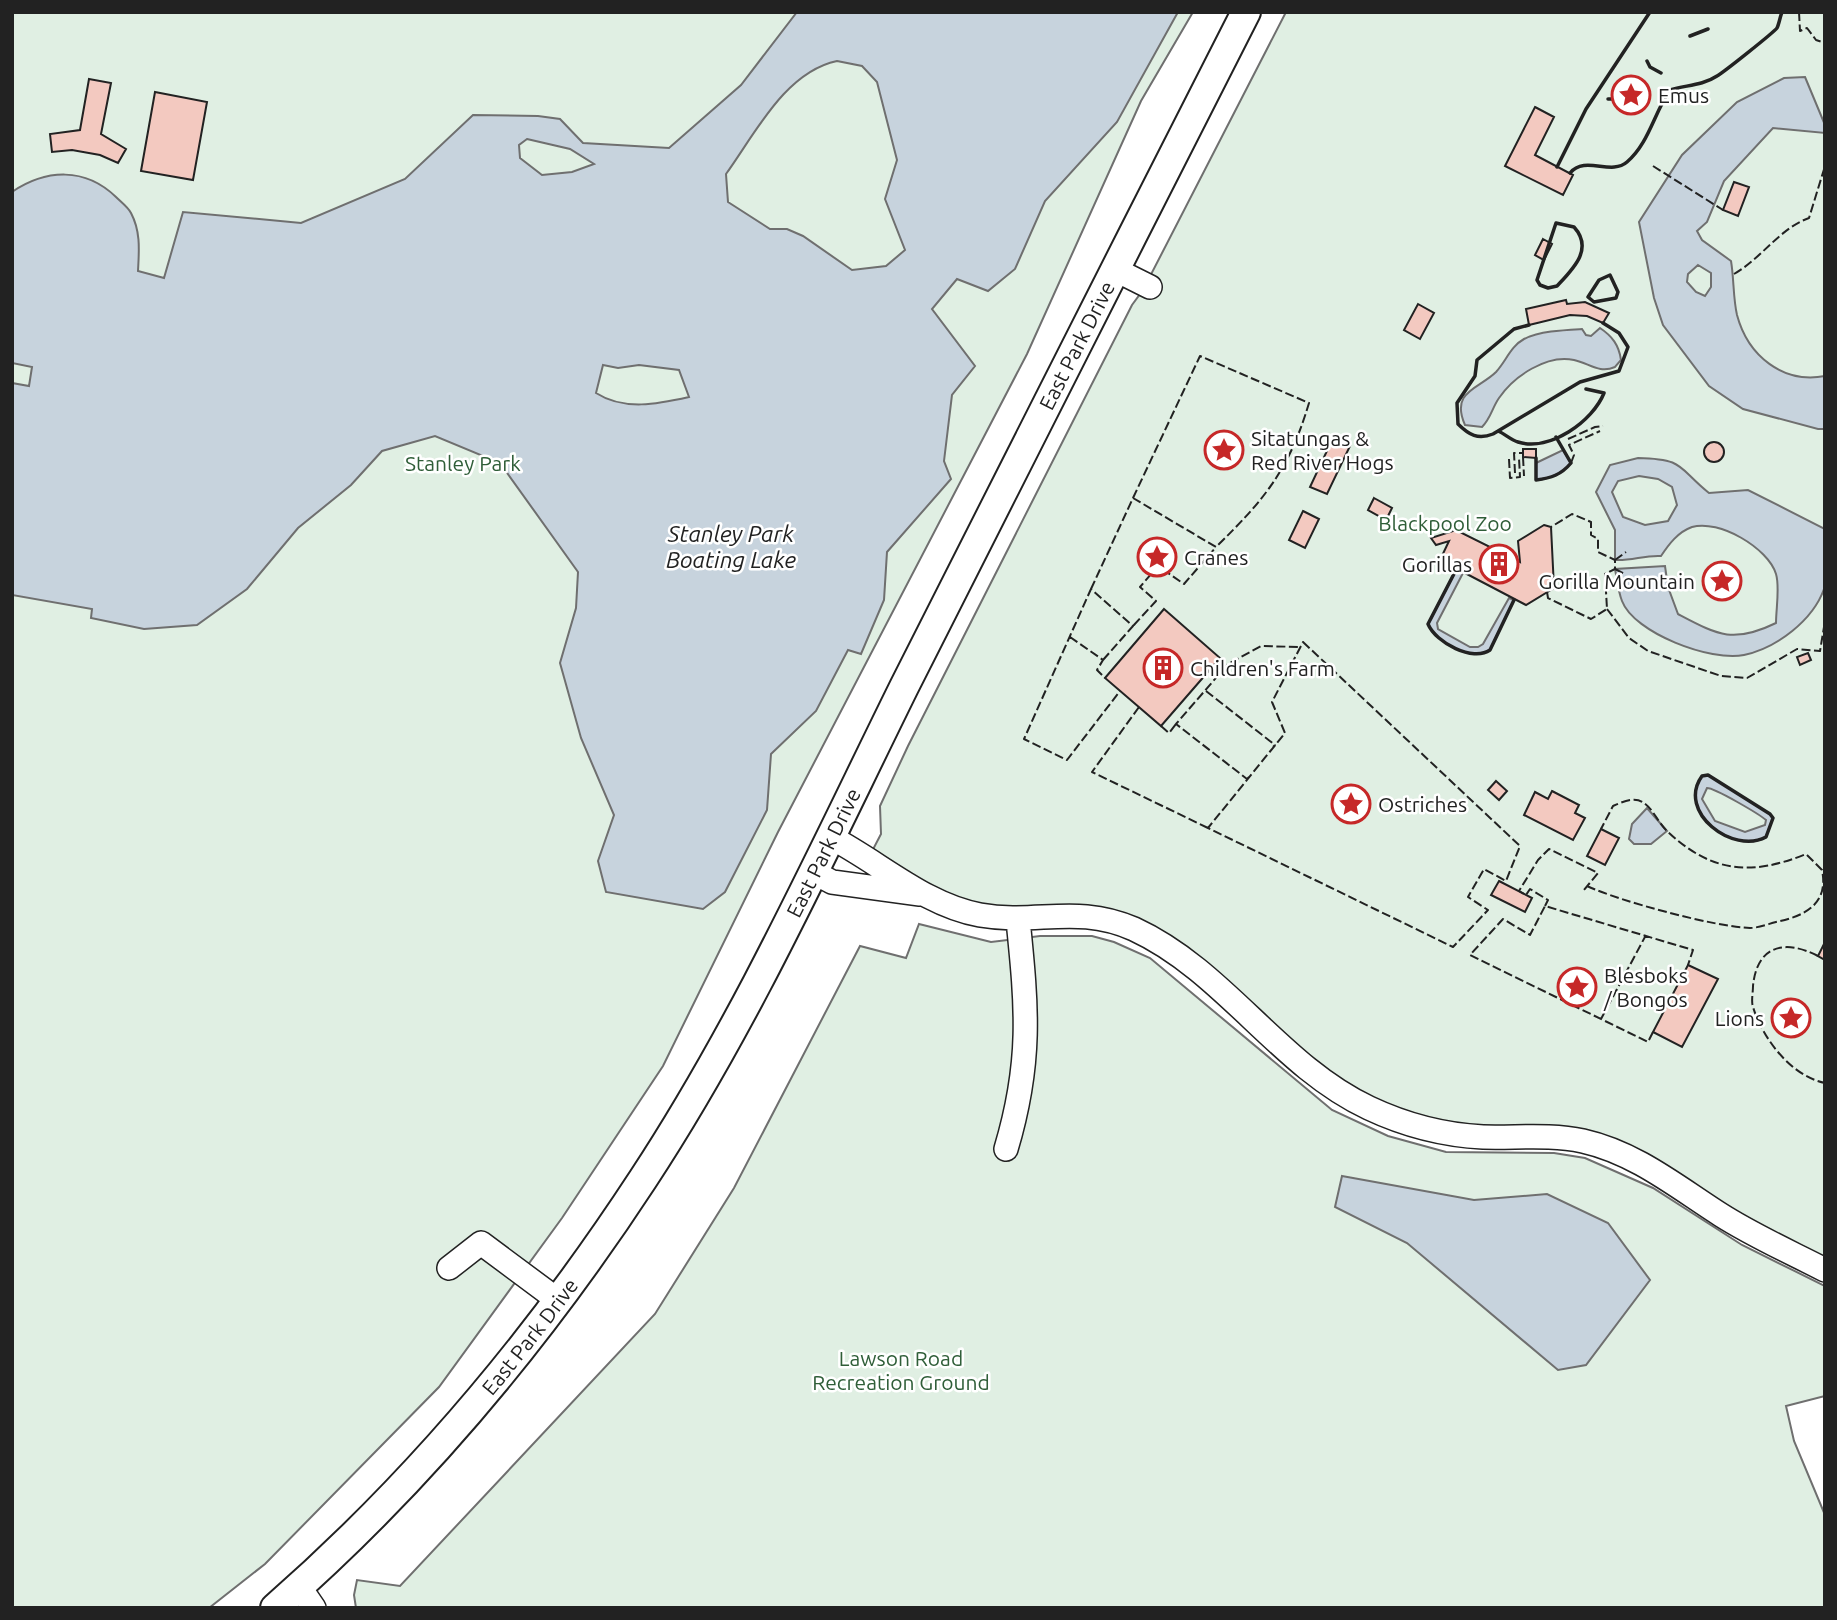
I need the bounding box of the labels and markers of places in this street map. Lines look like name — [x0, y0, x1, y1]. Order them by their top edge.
place icon: Emus — [1610, 74, 1652, 116]
place label: Emus — [1658, 83, 1709, 107]
place label: Sitatungas & Red River Hogs — [1251, 426, 1394, 474]
place icon: Sitatungas & Red River Hogs — [1203, 429, 1245, 471]
place icon: Cranes — [1136, 536, 1178, 578]
building icon: Gorillas — [1478, 543, 1520, 585]
place label: Cranes — [1184, 545, 1248, 569]
place label: Gorillas — [1402, 552, 1472, 576]
place icon: Gorilla Mountain — [1701, 560, 1743, 602]
place label: Gorilla Mountain — [1538, 569, 1695, 593]
building icon: Children's Farm — [1142, 647, 1184, 689]
place label: Children's Farm — [1190, 656, 1335, 680]
place icon: Ostriches — [1330, 783, 1372, 825]
place label: Ostriches — [1378, 792, 1467, 816]
place label: Blesboks / Bongos — [1603, 963, 1688, 1011]
place icon: Blesboks / Bongos — [1556, 966, 1598, 1008]
place icon: Lions — [1770, 997, 1812, 1039]
place label: Lions — [1715, 1006, 1764, 1030]

